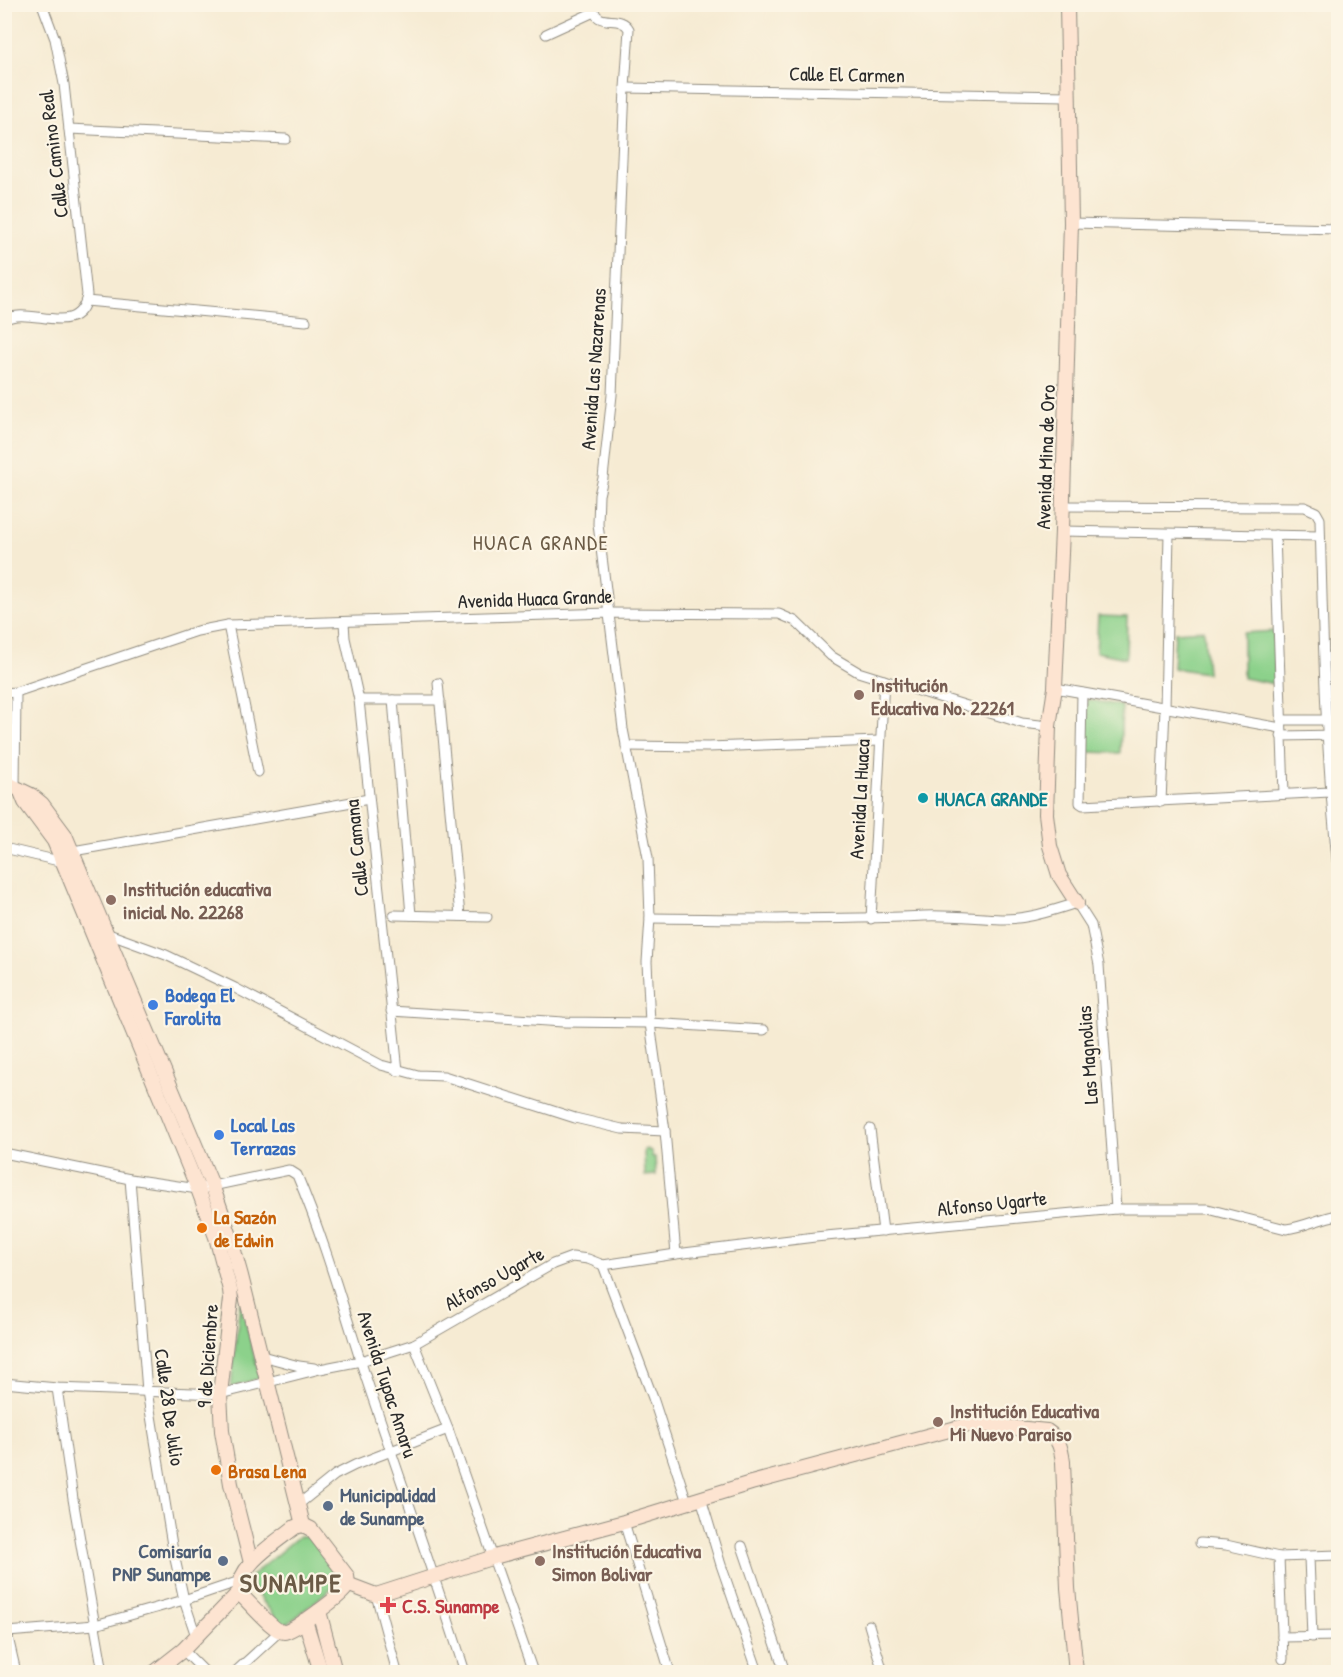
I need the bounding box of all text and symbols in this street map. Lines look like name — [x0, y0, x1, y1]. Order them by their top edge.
street label: Calle El Carmen — [789, 59, 905, 89]
street label: Calle Camino Real — [32, 88, 74, 220]
street label: Avenida Las Nazarenas — [574, 287, 612, 451]
street label: Avenida Mina de Oro — [1029, 384, 1061, 530]
district label: HUACA GRANDE — [473, 528, 609, 557]
street label: Avenida Huaca Grande — [457, 582, 613, 614]
place label: Institución Educativa No. 22261 — [871, 671, 1014, 721]
marker: Institución Educativa No. 22261 — [852, 688, 866, 702]
street label: Avenida La Huaca — [842, 738, 876, 860]
place label: HUACA GRANDE — [935, 785, 1048, 812]
marker: HUACA GRANDE — [916, 791, 930, 805]
street label: Calle Camana — [337, 798, 375, 898]
place label: Institución educativa inicial No. 22268 — [123, 875, 271, 925]
marker: Institución educativa inicial No. 22268 — [104, 893, 118, 907]
place label: Bodega El Farolita — [164, 981, 235, 1031]
marker: Bodega El Farolita — [146, 998, 160, 1012]
street label: Las Magnolias — [1070, 1005, 1104, 1105]
place label: Local Las Terrazas — [230, 1111, 296, 1161]
marker: Local Las Terrazas — [212, 1128, 226, 1142]
street label: Alfonso Ugarte — [936, 1184, 1048, 1222]
place label: La Sazón de Edwin — [214, 1203, 277, 1253]
marker: La Sazón de Edwin — [195, 1221, 209, 1235]
street label: Alfonso Ugarte — [439, 1240, 549, 1316]
street label: 9 de Diciembre — [190, 1303, 224, 1409]
street label: Avenida Tupac Amaru — [352, 1307, 424, 1461]
street label: Calle 28 De Julio — [148, 1347, 192, 1467]
place label: Institución Educativa Mi Nuevo Paraiso — [950, 1397, 1099, 1447]
marker: Institución Educativa Mi Nuevo Paraiso — [931, 1415, 945, 1429]
place label: Brasa Lena — [228, 1457, 306, 1484]
marker: Brasa Lena — [209, 1463, 223, 1477]
place label: Municipalidad de Sunampe — [340, 1481, 435, 1532]
marker: Municipalidad de Sunampe — [321, 1499, 335, 1513]
place label: Comisaría PNP Sunampe — [112, 1537, 211, 1588]
place label: Institución Educativa Simon Bolivar — [552, 1537, 701, 1587]
marker: Comisaría PNP Sunampe — [216, 1554, 230, 1568]
marker: Institución Educativa Simon Bolivar — [533, 1554, 547, 1568]
district label: SUNAMPE — [240, 1565, 342, 1600]
place label: C.S. Sunampe — [402, 1592, 500, 1620]
marker: C.S. Sunampe — [379, 1596, 397, 1614]

